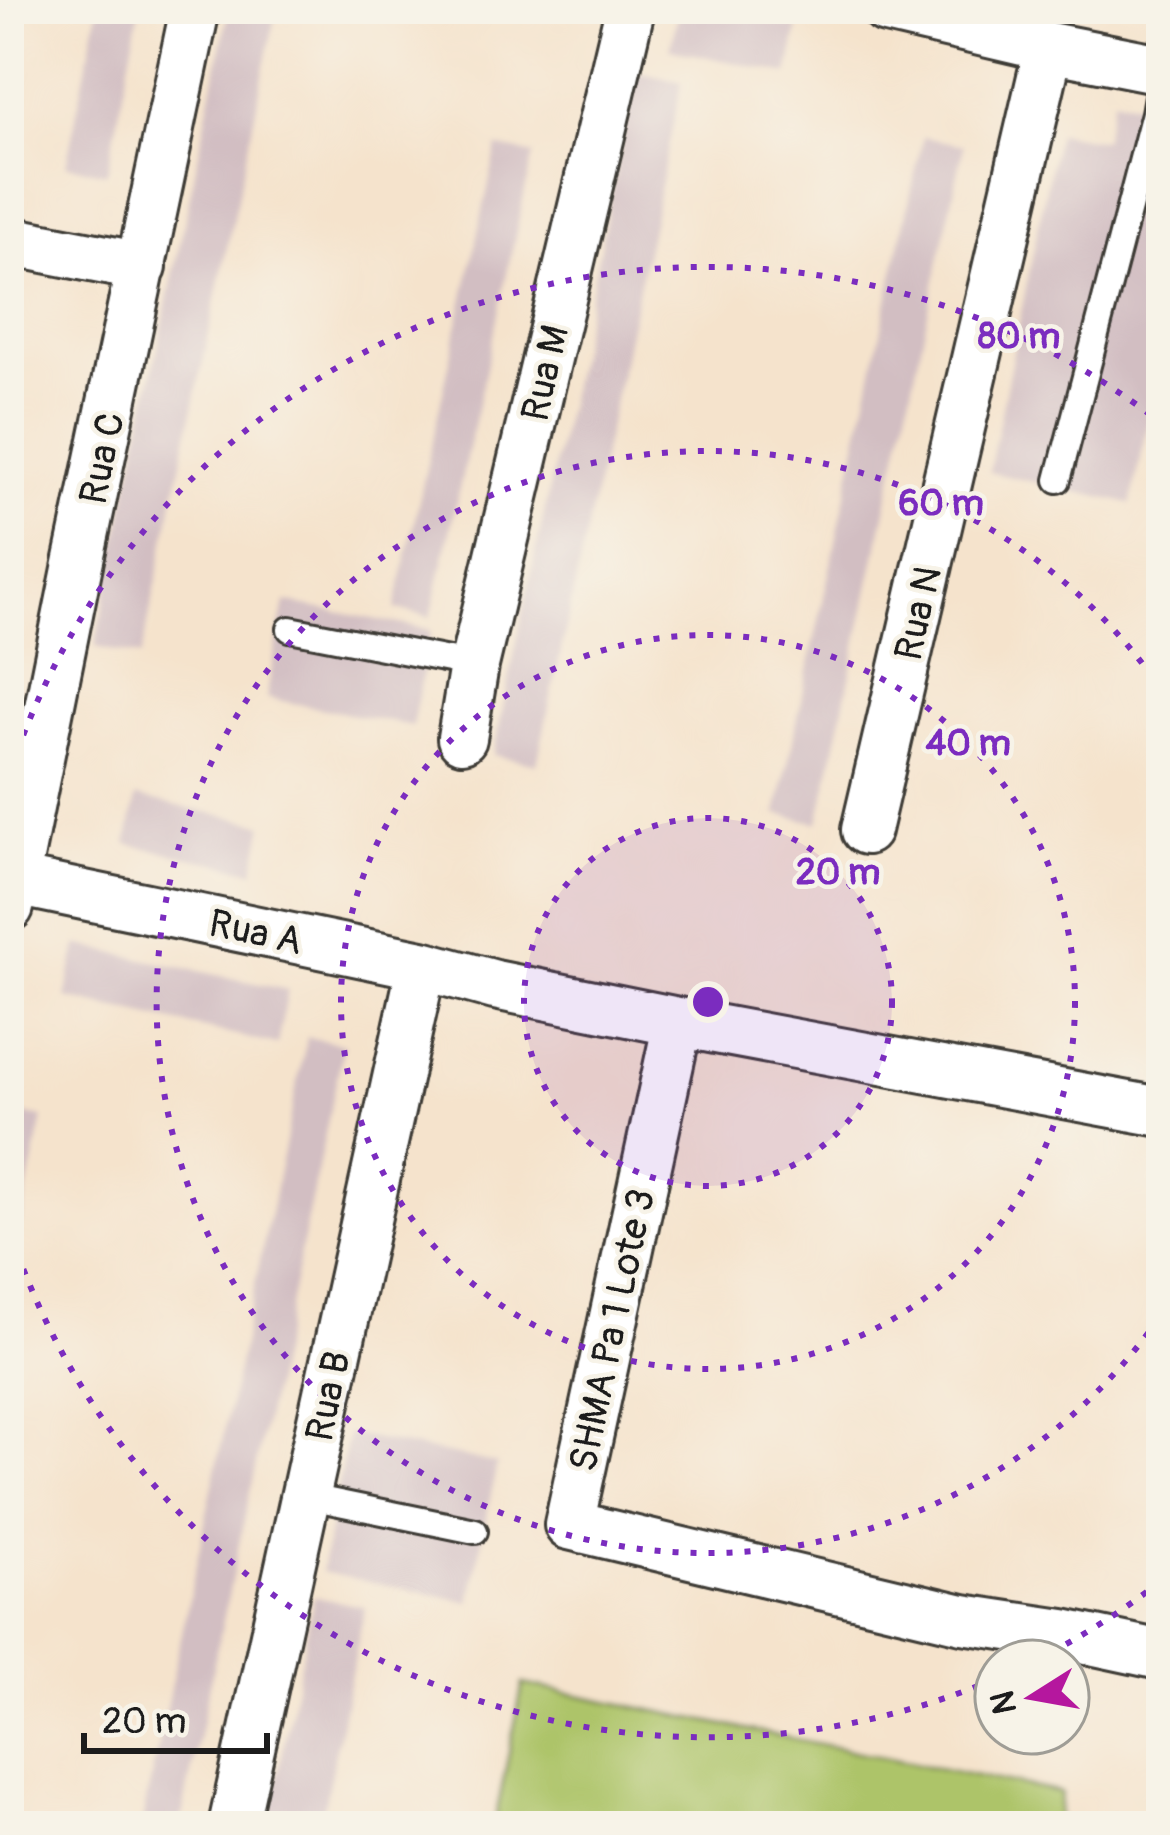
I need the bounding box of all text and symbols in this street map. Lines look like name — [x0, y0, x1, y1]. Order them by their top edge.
text: 80 m — [978, 314, 1060, 359]
street label: Rua M — [511, 321, 580, 426]
street label: Rua C — [69, 408, 136, 509]
text: 60 m — [898, 481, 984, 526]
street label: Rua N — [884, 561, 953, 665]
text: 40 m — [925, 721, 1011, 766]
text: 20 m — [796, 850, 880, 895]
street label: Rua A — [205, 899, 307, 966]
centre of rings — [687, 981, 729, 1023]
street label: SHMA Pa 1 Lote 3 — [559, 1185, 666, 1476]
street label: Rua B — [295, 1347, 362, 1446]
north arrow — [972, 1637, 1092, 1757]
scale bar — [84, 1679, 267, 1753]
text: N — [982, 1688, 1026, 1717]
text: 20 m — [102, 1699, 187, 1744]

